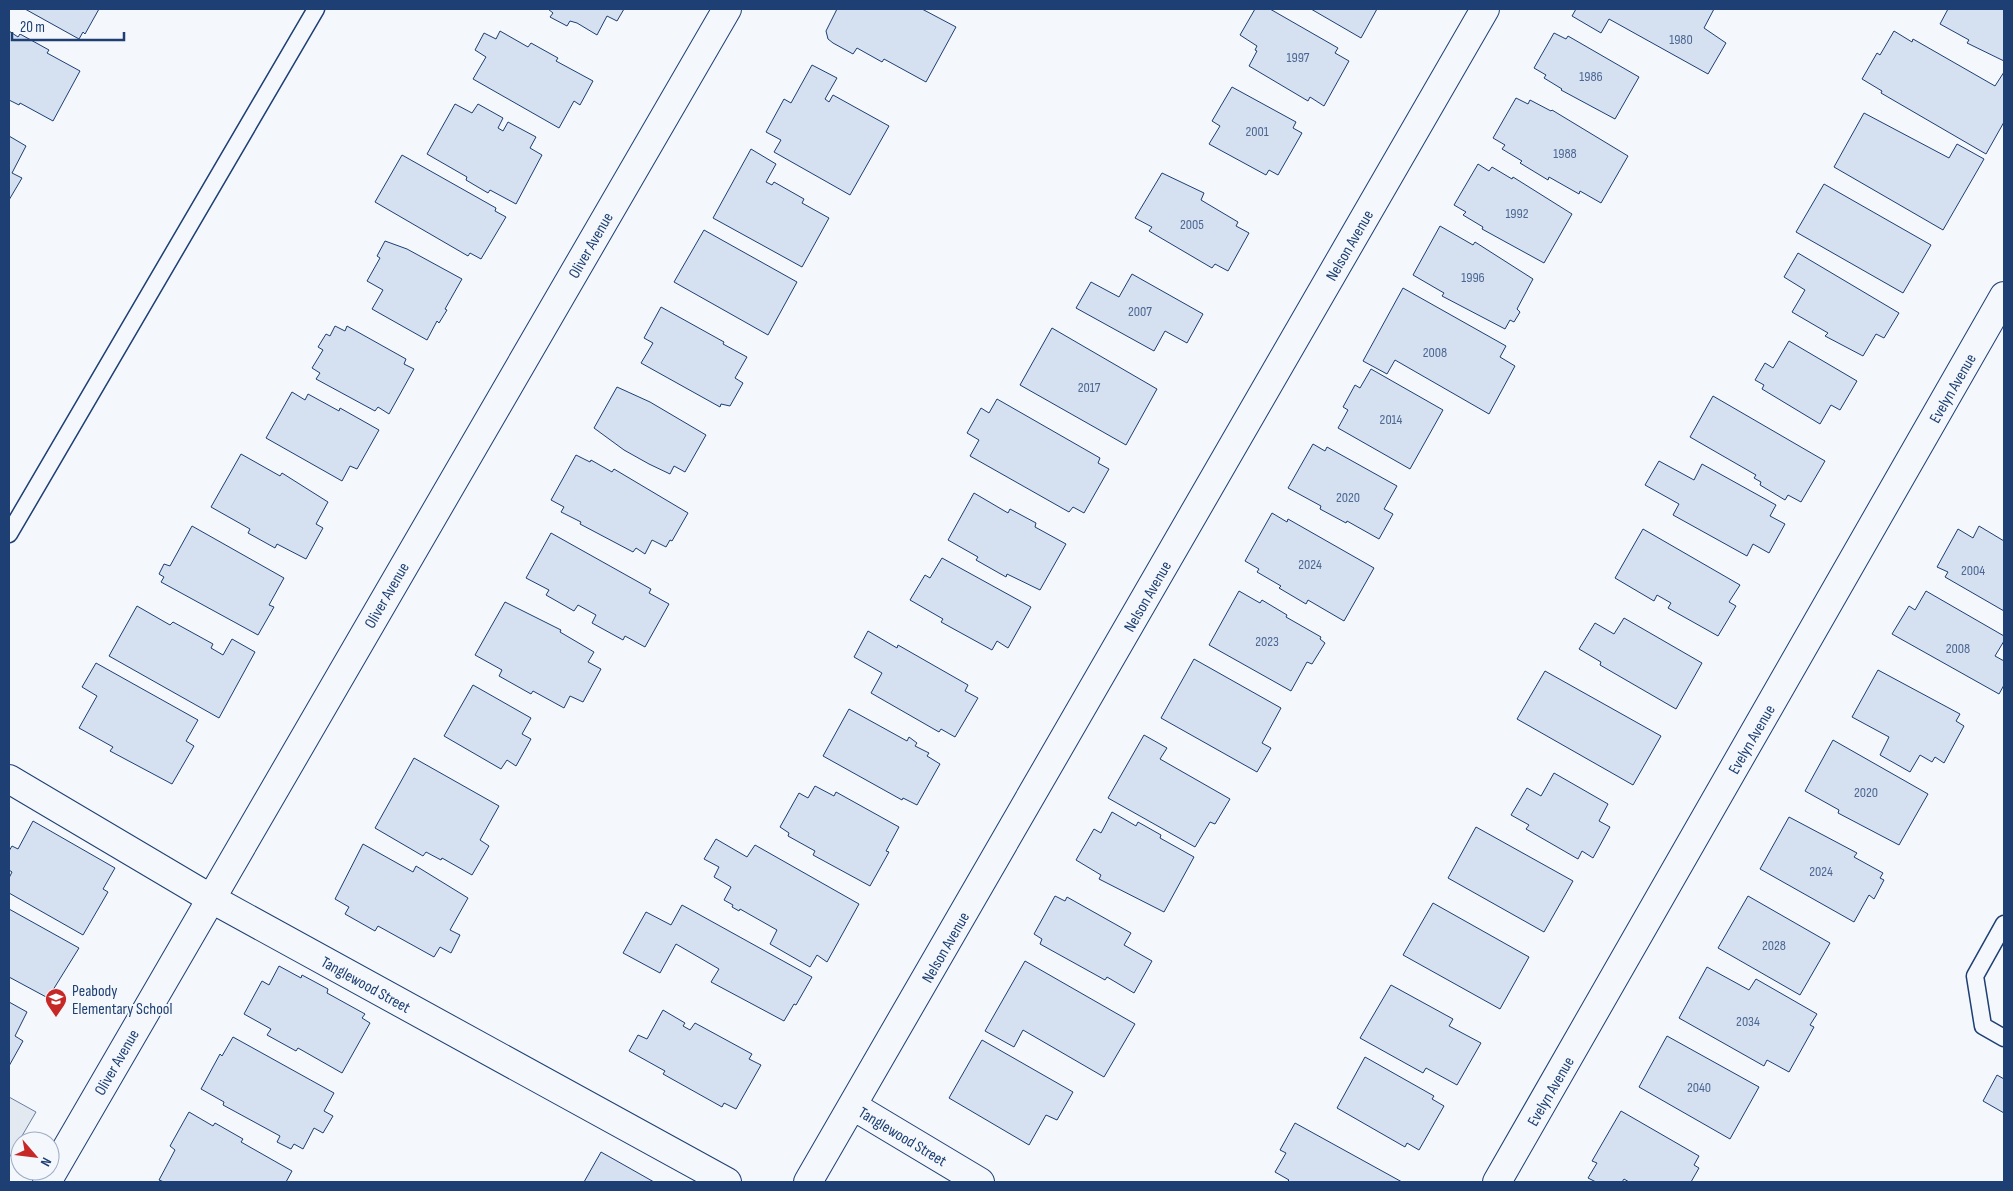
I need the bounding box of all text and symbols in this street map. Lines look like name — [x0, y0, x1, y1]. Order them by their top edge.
scale bar — [12, 10, 125, 42]
text: 20 m — [20, 18, 45, 37]
house number: 1980 — [1669, 31, 1693, 48]
house number: 1997 — [1287, 49, 1310, 66]
house number: 1986 — [1579, 68, 1603, 85]
house number: 2001 — [1245, 123, 1269, 140]
house number: 1988 — [1553, 145, 1577, 162]
house number: 1992 — [1505, 205, 1529, 222]
street label: Nelson Avenue — [1322, 207, 1378, 284]
street label: Oliver Avenue — [565, 209, 618, 282]
house number: 2005 — [1180, 216, 1204, 233]
house number: 1996 — [1461, 269, 1485, 286]
house number: 2007 — [1128, 303, 1152, 320]
house number: 2008 — [1423, 344, 1447, 361]
street label: Evelyn Avenue — [1926, 351, 1981, 427]
house number: 2017 — [1078, 379, 1101, 396]
house number: 2014 — [1380, 411, 1403, 428]
house number: 2020 — [1336, 489, 1360, 506]
house number: 2024 — [1298, 556, 1322, 573]
street label: Nelson Avenue — [1120, 558, 1176, 635]
street label: Oliver Avenue — [361, 559, 414, 632]
house number: 2004 — [1961, 562, 1985, 579]
house number: 2023 — [1255, 633, 1279, 650]
house number: 2008 — [1946, 640, 1970, 657]
street label: Evelyn Avenue — [1725, 702, 1780, 778]
house number: 2020 — [1854, 784, 1878, 801]
house number: 2024 — [1809, 863, 1833, 880]
street label: Nelson Avenue — [918, 909, 974, 986]
house number: 2028 — [1762, 937, 1786, 954]
street label: Tanglewood Street — [317, 953, 413, 1018]
place label: Peabody Elementary School — [72, 982, 172, 1019]
school or university icon: Peabody Elementary School — [44, 987, 68, 1018]
house number: 2034 — [1736, 1013, 1760, 1030]
street label: Oliver Avenue — [91, 1026, 144, 1099]
street label: Evelyn Avenue — [1524, 1054, 1579, 1130]
house number: 2040 — [1687, 1079, 1711, 1096]
street label: Tanglewood Street — [855, 1104, 950, 1171]
north arrow — [10, 1131, 60, 1181]
text: N — [37, 1155, 55, 1169]

